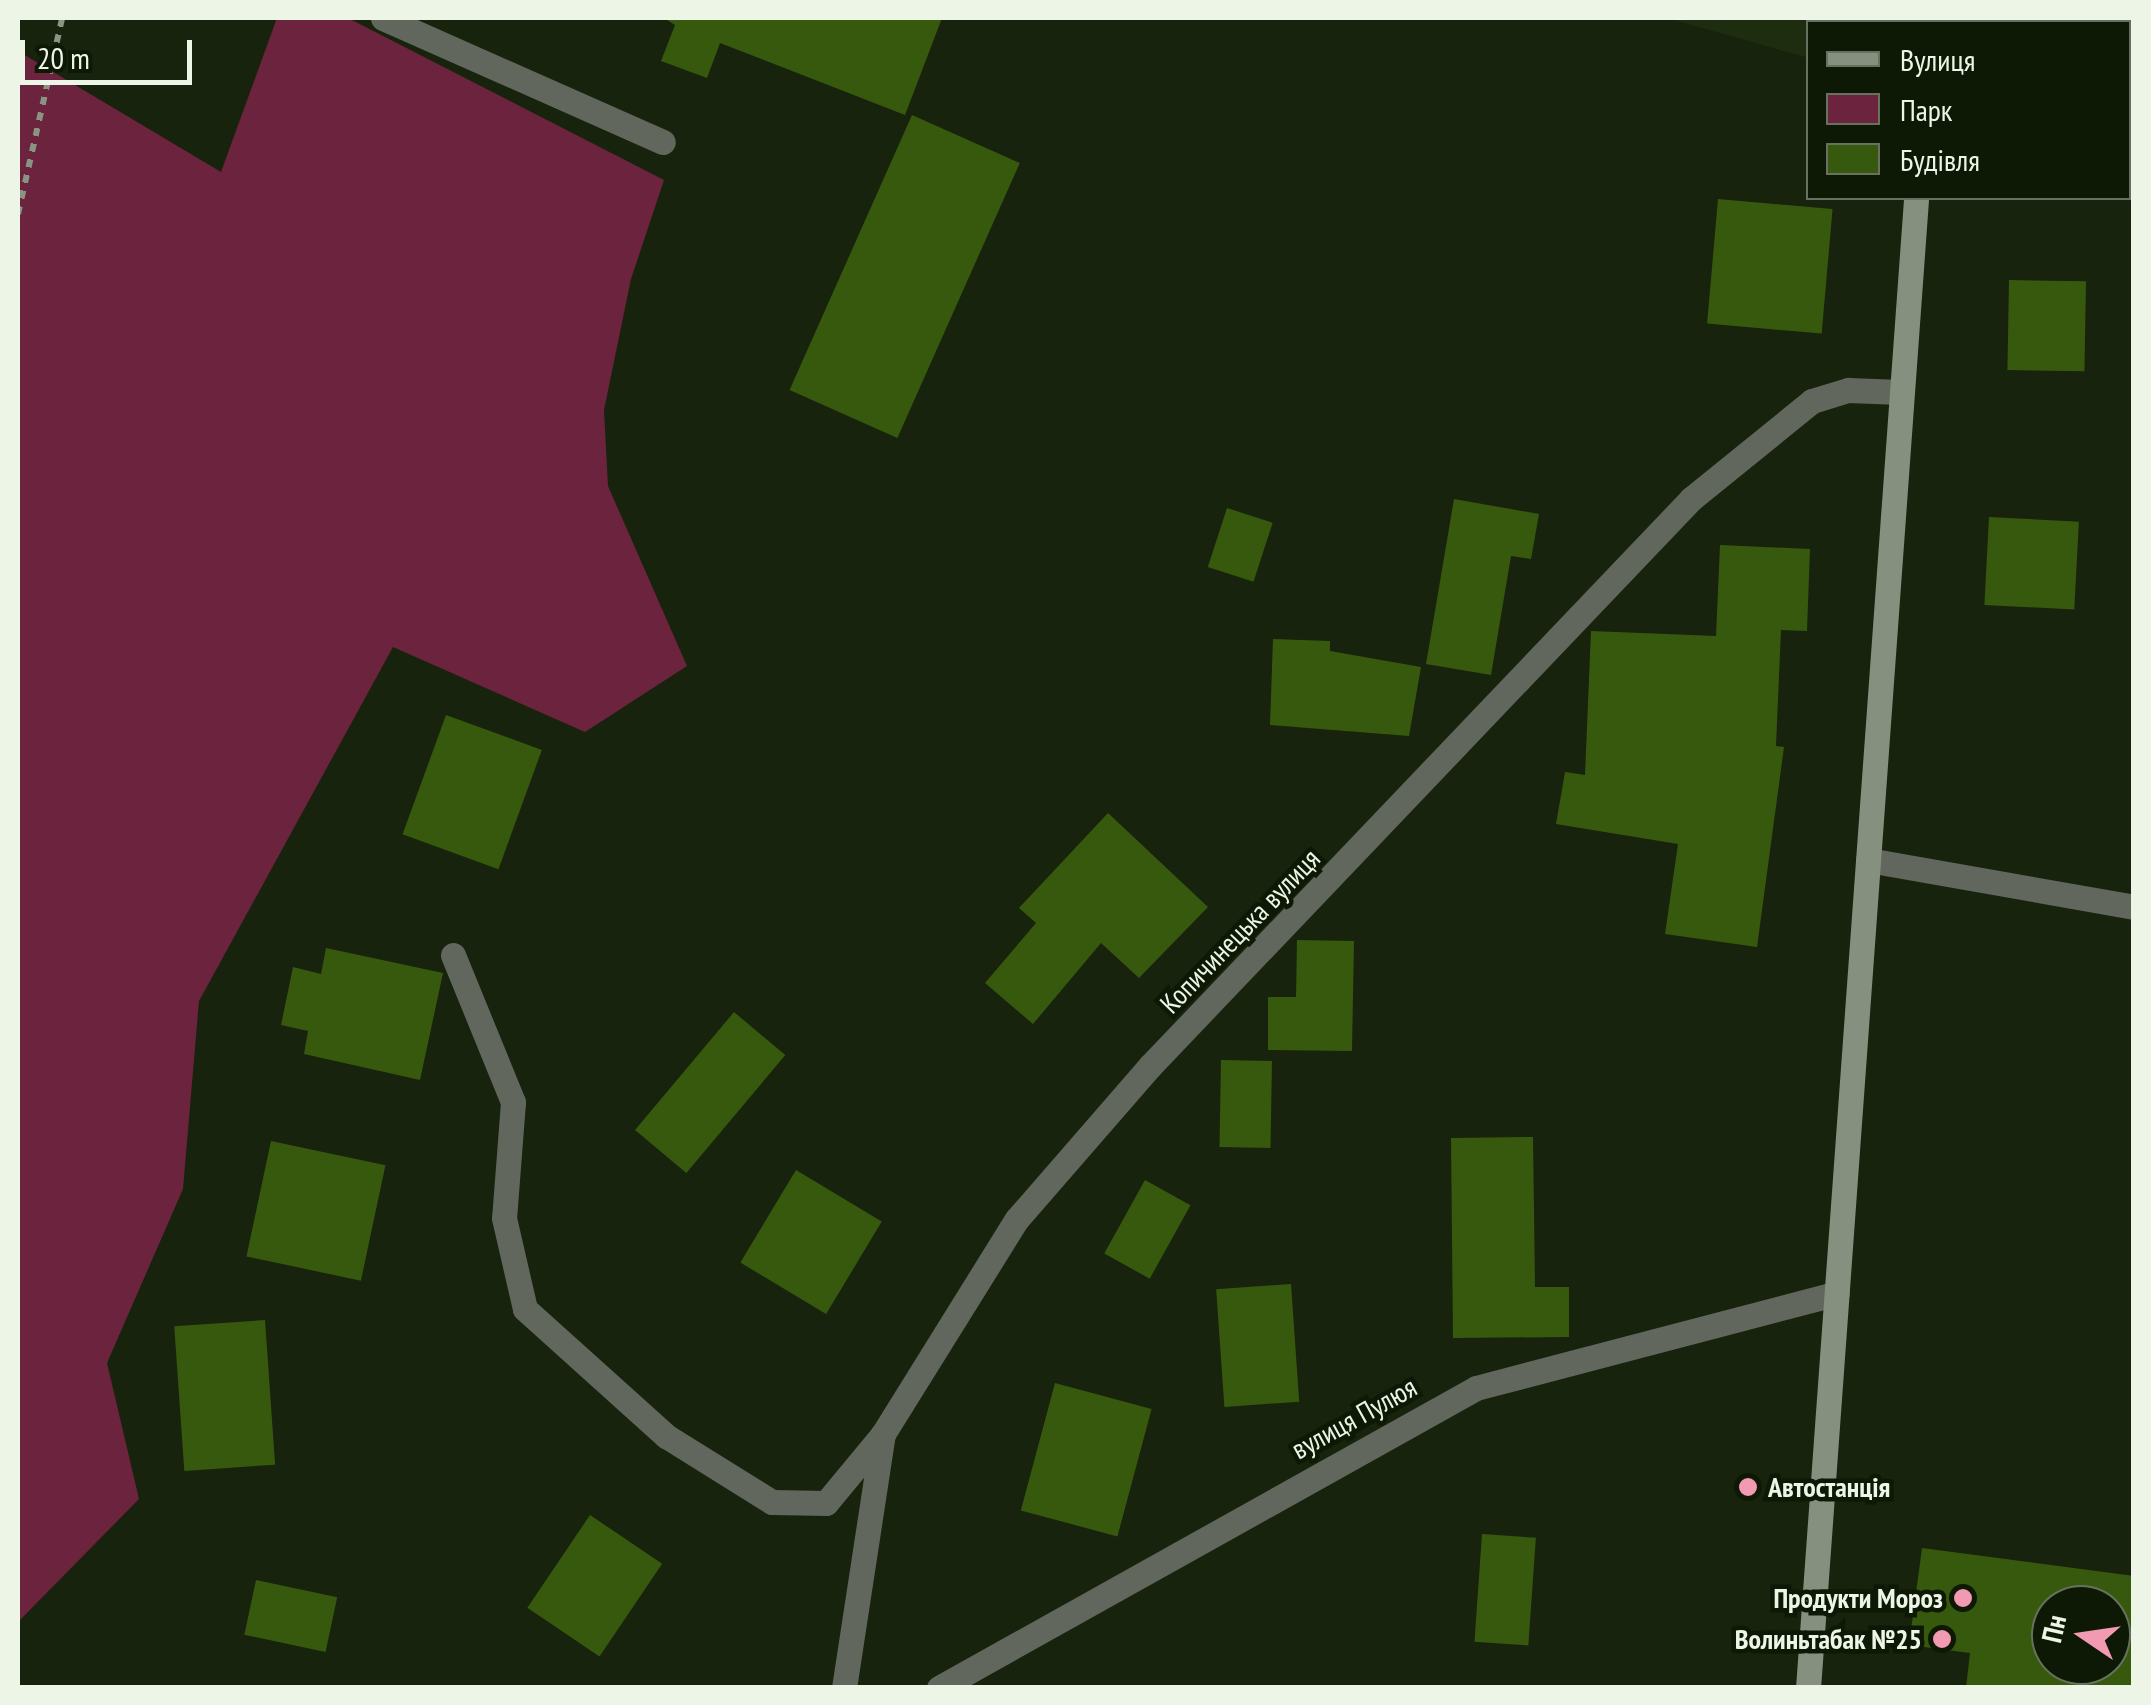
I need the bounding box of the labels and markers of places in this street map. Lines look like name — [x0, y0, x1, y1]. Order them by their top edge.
place label: Автостанція — [1768, 1470, 1890, 1504]
marker: Автостанція — [1737, 1476, 1759, 1498]
place label: Продукти Мороз — [1773, 1581, 1943, 1615]
marker: Продукти Мороз — [1952, 1587, 1974, 1609]
place label: Волиньтабак №25 — [1735, 1622, 1922, 1656]
marker: Волиньтабак №25 — [1931, 1628, 1953, 1650]

